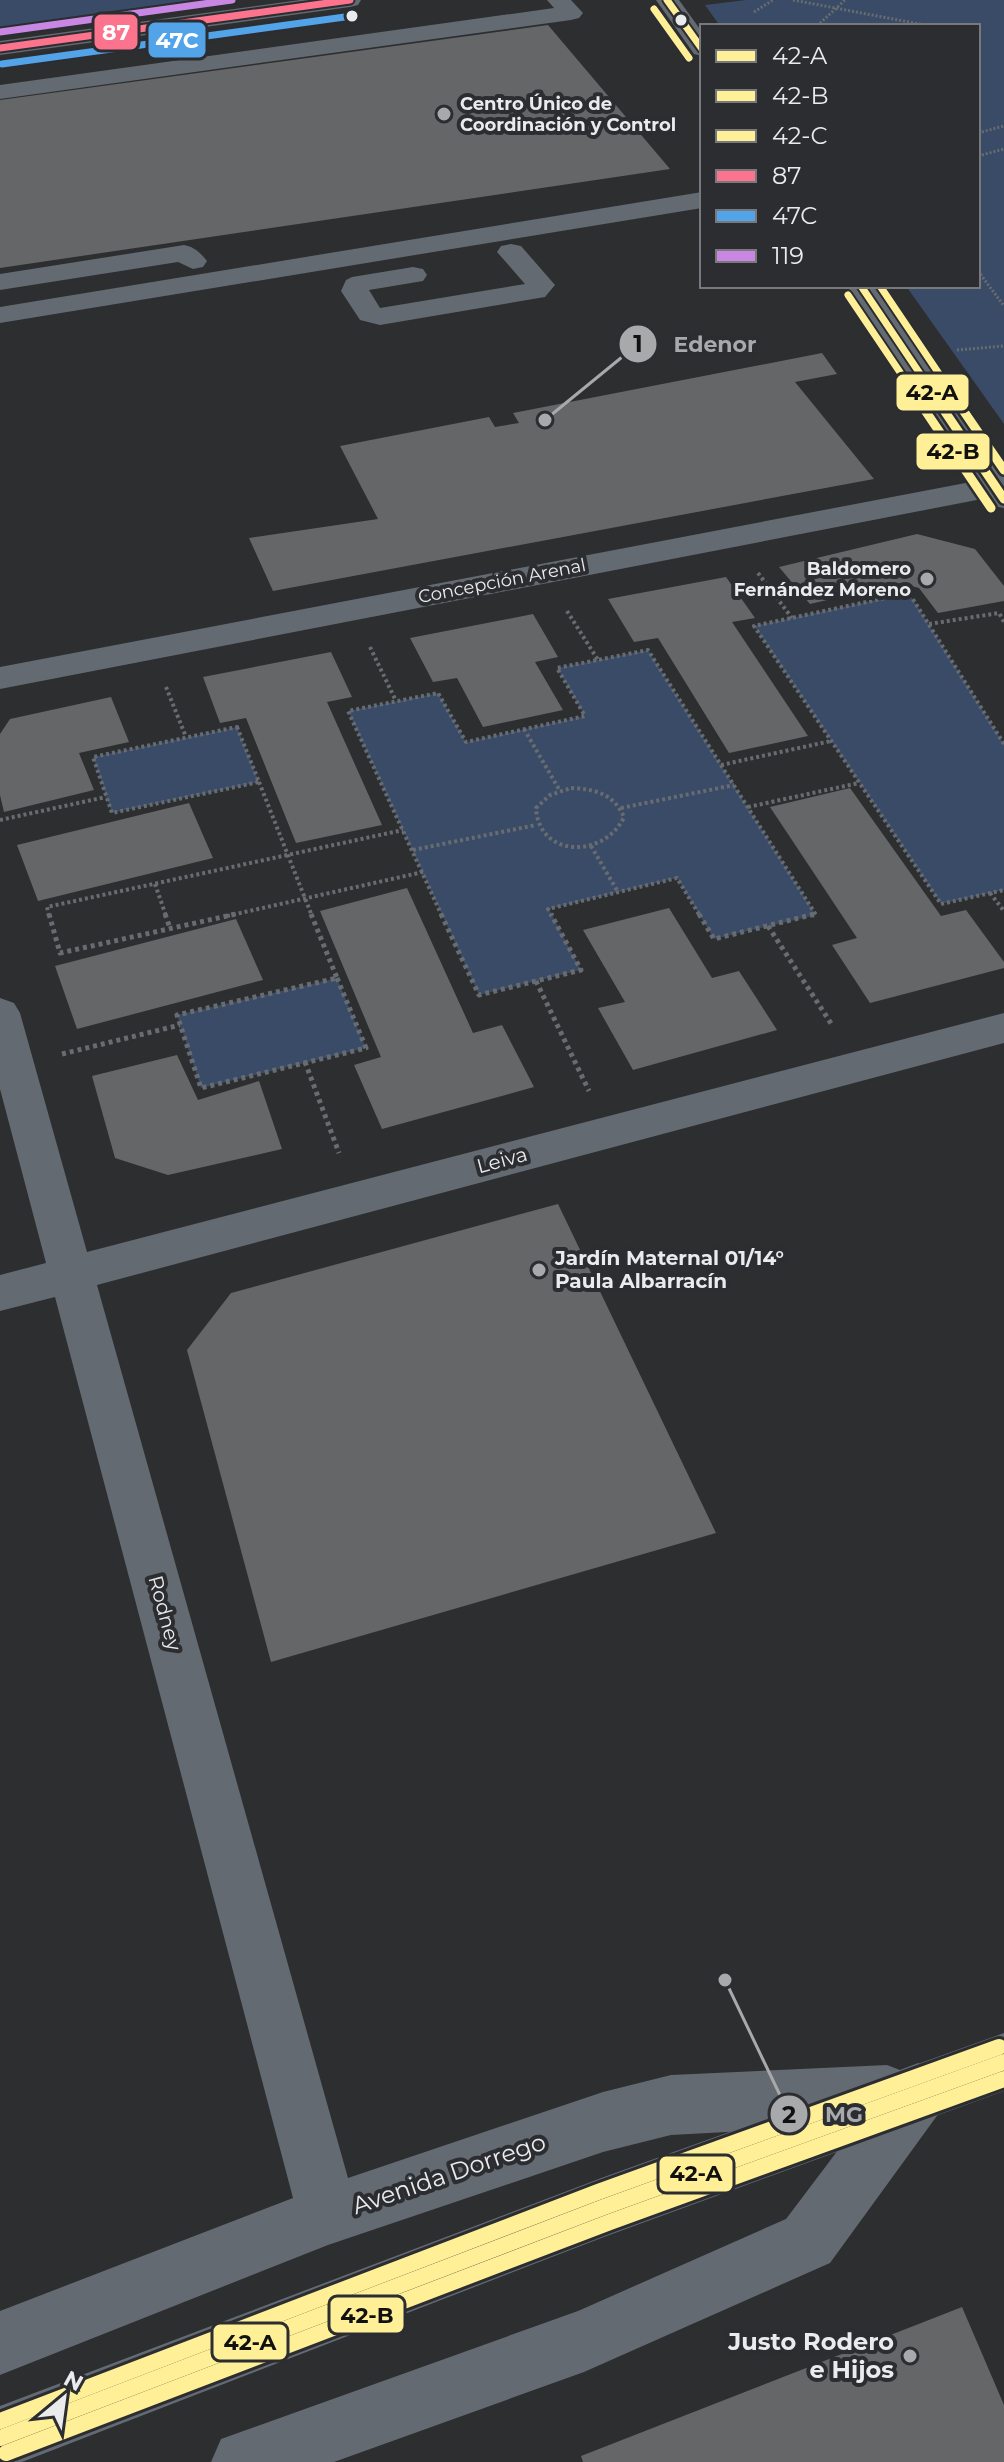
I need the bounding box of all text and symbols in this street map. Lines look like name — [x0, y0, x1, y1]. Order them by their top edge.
unlabelled marker — [344, 8, 360, 24]
unlabelled marker — [673, 12, 689, 28]
line badge: 87 — [93, 13, 139, 51]
text: 87 — [102, 19, 130, 46]
line badge: 47C — [147, 21, 207, 59]
legend — [700, 24, 980, 288]
text: 47C — [155, 27, 199, 54]
text: 42-A — [772, 41, 828, 70]
text: 42-B — [772, 81, 829, 110]
place label: Centro Único de Coordinación y Control — [460, 93, 676, 136]
marker: Centro Único de Coordinación y Control — [435, 105, 453, 123]
text: 42-C — [772, 121, 828, 150]
text: 87 — [772, 161, 801, 190]
text: 47C — [772, 201, 817, 230]
text: 119 — [772, 241, 804, 270]
callout: Edenor — [618, 321, 773, 367]
text: 1 — [633, 329, 643, 358]
text: Edenor — [674, 331, 756, 358]
line badge: 42-A — [895, 373, 970, 412]
text: 42-A — [906, 379, 960, 406]
line badge: 42-B — [915, 432, 991, 471]
text: 42-B — [926, 438, 980, 465]
street label: Concepción Arenal — [416, 554, 588, 608]
place label: Baldomero Fernández Moreno — [734, 558, 911, 601]
marker: Baldomero Fernández Moreno — [918, 570, 936, 588]
street label: Leiva — [474, 1142, 530, 1178]
place label: Jardín Maternal 01/14° Paula Albarracín — [554, 1246, 784, 1293]
marker: Jardín Maternal 01/14° Paula Albarracín — [530, 1261, 548, 1279]
street label: Rodney — [143, 1573, 187, 1653]
callout: MG — [769, 2091, 879, 2137]
text: 2 — [782, 2100, 796, 2129]
text: MG — [825, 2101, 863, 2128]
street label: Avenida Dorrego — [348, 2127, 549, 2220]
line badge: 42-A — [658, 2155, 734, 2193]
text: 42-A — [670, 2160, 724, 2187]
line badge: 42-B — [329, 2296, 405, 2334]
text: 42-B — [340, 2302, 394, 2329]
line badge: 42-A — [212, 2323, 288, 2361]
place label: Justo Rodero e Hijos — [727, 2327, 894, 2384]
text: 42-A — [224, 2329, 278, 2356]
marker: Justo Rodero e Hijos — [901, 2347, 919, 2365]
north arrow — [24, 2358, 104, 2438]
text: N — [59, 2365, 88, 2397]

